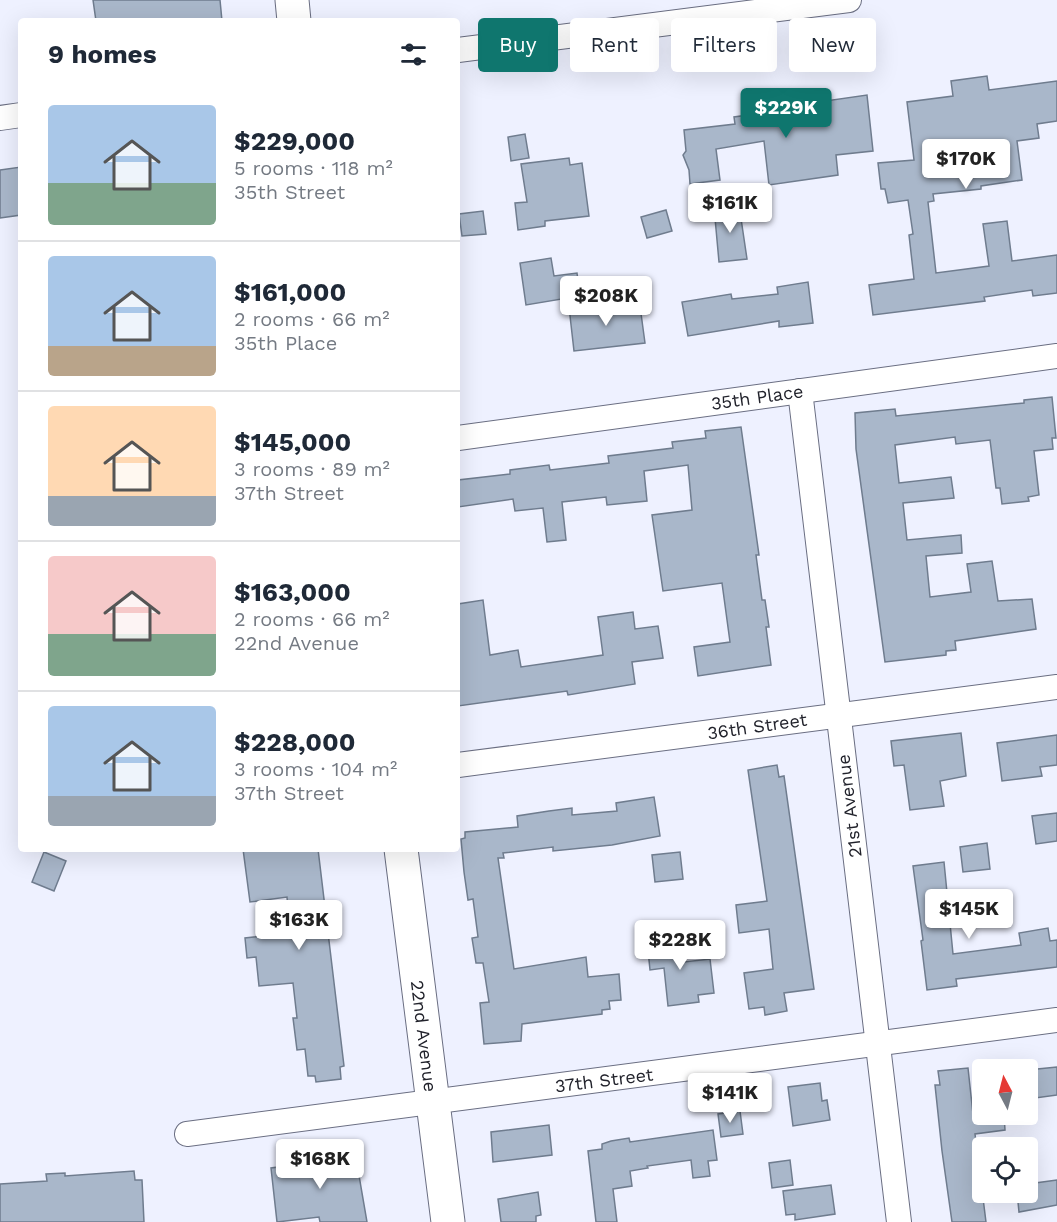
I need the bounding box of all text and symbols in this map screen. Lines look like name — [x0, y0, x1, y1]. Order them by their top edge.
chip: Buy — [478, 18, 558, 72]
chip: Rent — [570, 18, 659, 72]
chip: Filters — [671, 18, 777, 72]
chip: New — [789, 18, 876, 72]
icon: filters — [397, 38, 430, 71]
text: 9 homes — [48, 39, 157, 69]
pin: $229K — [744, 88, 828, 139]
text: $229K — [755, 95, 817, 119]
text: $229,000 — [234, 126, 355, 156]
icon: home — [96, 129, 168, 201]
pin: $170K — [924, 139, 1008, 190]
text: $170K — [936, 146, 996, 170]
text: 5 rooms · 118 m² — [234, 156, 393, 180]
text: 35th Street — [234, 180, 345, 204]
pin: $161K — [688, 183, 772, 234]
text: $161K — [702, 190, 758, 214]
pin: $208K — [564, 276, 648, 327]
text: $161,000 — [234, 277, 346, 307]
icon: home — [96, 280, 168, 352]
text: $208K — [574, 283, 638, 307]
text: 2 rooms · 66 m² — [234, 307, 390, 331]
text: 35th Place — [234, 331, 337, 355]
street label: 35th Place — [710, 380, 804, 414]
text: $145,000 — [234, 427, 351, 457]
icon: home — [96, 430, 168, 502]
text: 3 rooms · 89 m² — [234, 457, 390, 481]
text: 37th Street — [234, 481, 344, 505]
text: $163,000 — [234, 577, 351, 607]
icon: home — [96, 580, 168, 652]
text: 2 rooms · 66 m² — [234, 607, 390, 631]
text: 22nd Avenue — [234, 631, 359, 655]
street label: 36th Street — [706, 709, 809, 743]
text: $228,000 — [234, 727, 355, 757]
icon: home — [96, 730, 168, 802]
street label: 21st Avenue — [832, 753, 866, 859]
text: 3 rooms · 104 m² — [234, 757, 397, 781]
text: 37th Street — [234, 781, 344, 805]
pin: $145K — [927, 889, 1011, 940]
text: $145K — [939, 896, 999, 920]
pin: $163K — [257, 900, 341, 951]
text: $163K — [269, 907, 329, 931]
pin: $228K — [638, 920, 722, 971]
text: $228K — [648, 927, 712, 951]
street label: 22nd Avenue — [407, 979, 441, 1093]
north arrow — [972, 1059, 1038, 1125]
map controls — [972, 1059, 1038, 1203]
street label: 37th Street — [554, 1063, 655, 1096]
pin: $141K — [688, 1073, 772, 1124]
text: $141K — [702, 1080, 758, 1104]
button: locate — [972, 1137, 1038, 1203]
pin: $168K — [278, 1139, 362, 1190]
text: $168K — [290, 1146, 350, 1170]

